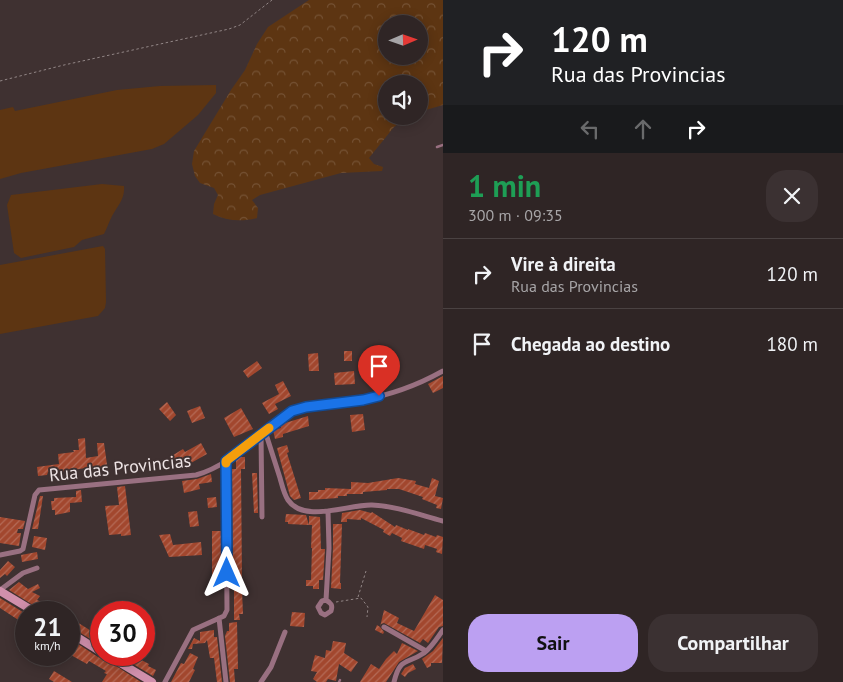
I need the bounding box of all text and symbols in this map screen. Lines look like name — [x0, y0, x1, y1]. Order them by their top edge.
north arrow — [378, 15, 428, 65]
map controls — [378, 15, 428, 125]
text: 120 m — [551, 16, 648, 62]
icon: right — [468, 20, 533, 85]
text: Rua das Provincias — [551, 60, 725, 88]
button: sound — [378, 75, 428, 125]
icon: left — [576, 115, 604, 143]
icon: ahead — [629, 115, 657, 143]
icon: right — [682, 115, 710, 143]
text: 1 min — [468, 166, 541, 205]
button: close — [766, 170, 818, 222]
text: 300 m · 09:35 — [468, 205, 563, 225]
text: Vire à direita — [511, 252, 616, 276]
icon: right — [468, 260, 496, 288]
text: 120 m — [766, 262, 818, 286]
text: Rua das Provincias — [511, 276, 638, 296]
icon: arrive — [468, 330, 496, 358]
text: Chegada ao destino — [511, 332, 670, 356]
text: 180 m — [766, 332, 818, 356]
pin — [358, 345, 400, 396]
icon: arrive — [365, 352, 393, 380]
street label: Rua das Provincias — [48, 449, 192, 486]
position arrow — [200, 546, 252, 598]
speed limit sign: 30 — [90, 601, 155, 666]
text: 21 — [33, 611, 62, 643]
button: Sair — [468, 614, 638, 672]
button: Compartilhar — [648, 614, 818, 672]
text: km/h — [34, 638, 61, 653]

